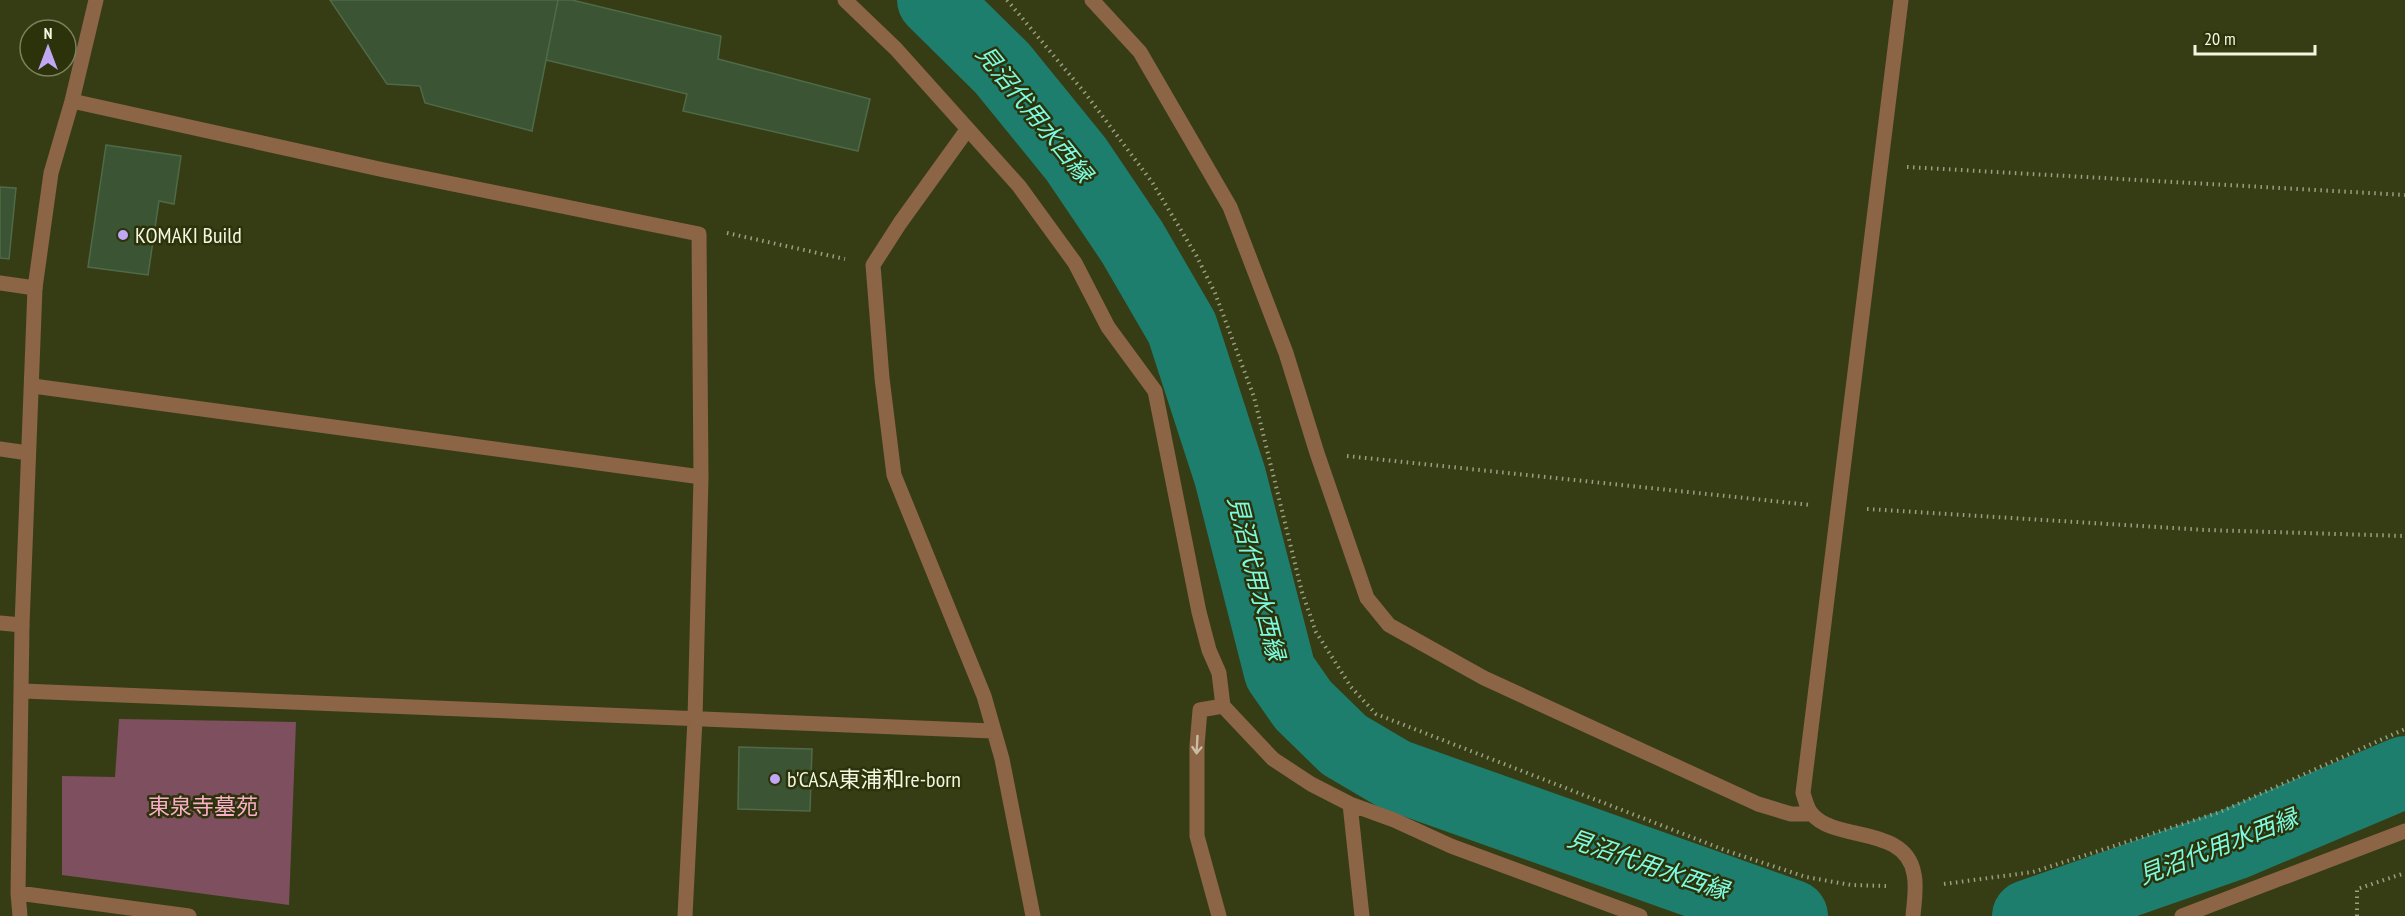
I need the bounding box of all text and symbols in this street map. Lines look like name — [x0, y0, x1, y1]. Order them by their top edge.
north arrow — [18, 18, 78, 78]
scale bar — [2195, 18, 2315, 56]
text: N — [44, 23, 52, 43]
text: 20 m — [2204, 27, 2236, 50]
water label: 見沼代用水西縁 — [969, 39, 1101, 191]
place label: KOMAKI Build — [135, 221, 242, 249]
marker: KOMAKI Build — [116, 228, 130, 242]
water label: 見沼代用水西縁 — [1221, 493, 1293, 666]
one-way arrow — [1192, 735, 1203, 755]
place label: b'CASA東浦和re-born — [787, 765, 961, 793]
marker: b'CASA東浦和re-born — [768, 772, 782, 786]
park label: 東泉寺墓苑 — [148, 792, 258, 820]
water label: 見沼代用水西縁 — [2134, 801, 2305, 891]
water label: 見沼代用水西縁 — [1564, 823, 1735, 908]

